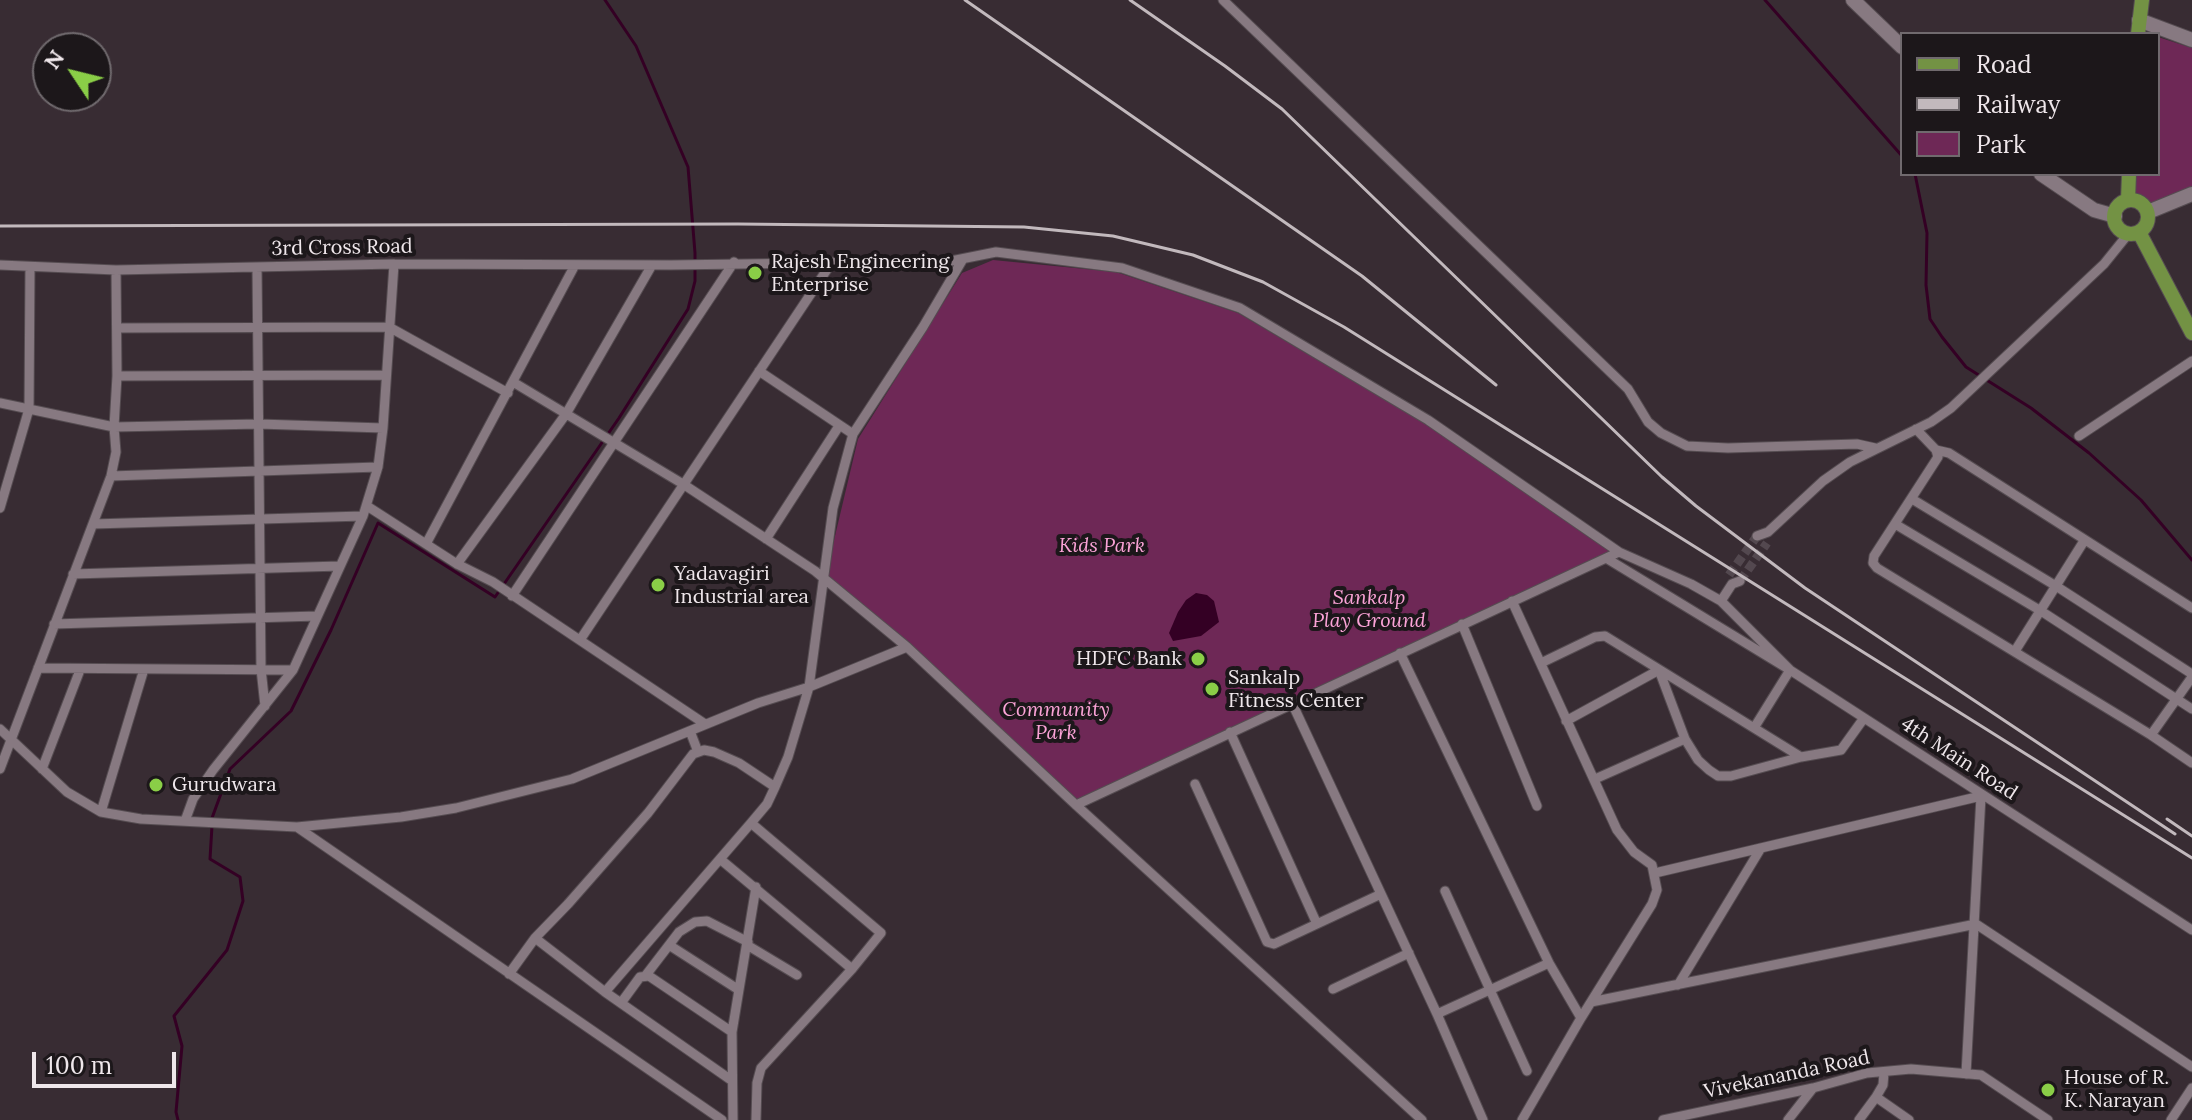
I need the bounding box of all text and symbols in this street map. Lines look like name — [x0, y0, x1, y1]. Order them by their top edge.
north arrow — [32, 32, 112, 112]
legend — [1900, 32, 2160, 176]
text: N — [38, 44, 70, 74]
text: Road — [1976, 49, 2032, 80]
text: Railway — [1976, 89, 2060, 120]
text: Park — [1976, 129, 2026, 160]
street label: 3rd Cross Road — [271, 235, 413, 261]
place label: Rajesh Engineering Enterprise — [771, 250, 949, 297]
marker: Rajesh Engineering Enterprise — [746, 264, 764, 282]
park label: Kids Park — [1059, 534, 1145, 558]
place label: Yadavagiri Industrial area — [674, 562, 809, 609]
marker: Yadavagiri Industrial area — [649, 576, 667, 594]
park label: Sankalp Play Ground — [1312, 586, 1426, 633]
place label: HDFC Bank — [1076, 647, 1182, 671]
marker: HDFC Bank — [1189, 650, 1207, 668]
place label: Sankalp Fitness Center — [1228, 666, 1363, 713]
marker: Sankalp Fitness Center — [1203, 680, 1221, 698]
park label: Community Park — [1002, 698, 1110, 745]
street label: 4th Main Road — [1896, 712, 2022, 806]
place label: Gurudwara — [172, 773, 277, 797]
marker: Gurudwara — [147, 776, 165, 794]
scale bar — [36, 1036, 180, 1086]
street label: Vivekananda Road — [1702, 1046, 1872, 1104]
text: 100 m — [46, 1050, 112, 1081]
place label: House of R. K. Narayan — [2064, 1066, 2169, 1113]
marker: House of R. K. Narayan — [2039, 1081, 2057, 1099]

